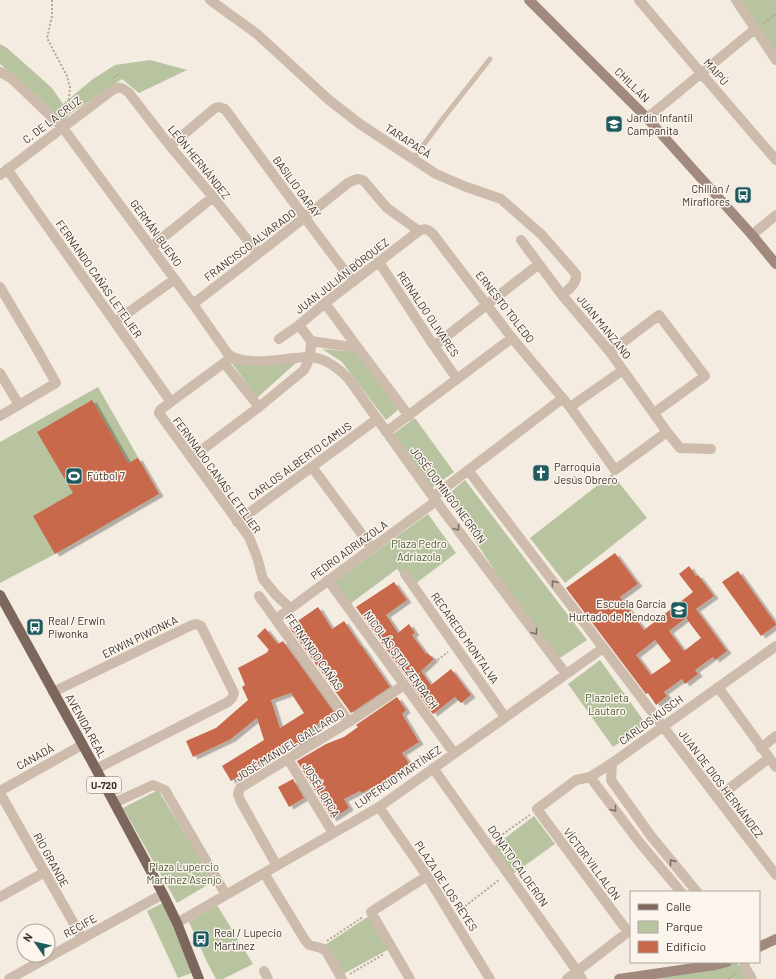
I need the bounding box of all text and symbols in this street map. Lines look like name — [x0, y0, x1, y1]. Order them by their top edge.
street label: MAIPÚ — [701, 56, 731, 88]
street label: CHILLÁN — [612, 65, 652, 105]
street label: C. DE LA CRUZ — [20, 93, 83, 146]
place label: Jardín Infantil Campanita — [627, 111, 693, 137]
school or university icon: Jardín Infantil Campanita — [604, 114, 624, 134]
street label: TARAPACÁ — [383, 121, 434, 160]
street label: LEÓN HERNÁNDEZ — [166, 122, 233, 201]
street label: BASILIO GARAY — [271, 153, 324, 220]
place label: Chillán / Miraflores — [682, 182, 730, 208]
bus stop icon: Chillán / Miraflores — [733, 185, 753, 205]
street label: GERMÁN BUENO — [128, 197, 185, 269]
street label: FRANCISCO ALVARADO — [201, 206, 298, 283]
street label: FERNANDO CAÑAS LETELIER — [54, 217, 145, 340]
street label: JUAN JULIÁN BÓRQUEZ — [292, 235, 391, 316]
street label: ERNESTO TOLEDO — [473, 268, 538, 345]
street label: REINALDO OLIVARES — [395, 269, 462, 359]
street label: JUAN MANZANO — [575, 292, 634, 361]
street label: FERNNADO CANAS LETELIER — [171, 414, 264, 536]
street label: CARLOS ALBERTO CAMUS — [246, 419, 354, 502]
street label: JOSÉ DOMINGO NEGRÓN — [408, 444, 489, 546]
place label: Parroquia Jesús Obrero — [554, 460, 617, 486]
church icon: Parroquia Jesús Obrero — [531, 463, 551, 483]
sports icon: Fútbol 7 — [64, 466, 84, 486]
place label: Fútbol 7 — [87, 469, 125, 482]
street label: PEDRO ADRIAZOLA — [308, 517, 390, 582]
one-way arrow — [452, 524, 459, 531]
park label: Plaza Pedro Adriazola — [391, 537, 447, 563]
one-way arrow — [551, 580, 559, 587]
street label: RECAREDO MONTALVA — [429, 590, 502, 686]
place label: Escuela García Hurtado de Mendoza — [569, 597, 666, 623]
school or university icon: Escuela García Hurtado de Mendoza — [669, 600, 689, 620]
street label: NICOLÁS STOLZENBACH — [362, 608, 441, 711]
street label: FERNANDO CAÑAS — [283, 611, 346, 692]
street label: ERWIN PIWONKA — [100, 613, 180, 660]
place label: Real / Erwin Piwonka — [48, 614, 105, 640]
bus stop icon: Real / Erwin Piwonka — [25, 617, 45, 637]
one-way arrow — [530, 628, 537, 635]
street label: AVENIDA REAL — [64, 691, 109, 760]
park label: Plazoleta Lautaro — [585, 691, 629, 717]
street label: CARLOS KUSCH — [616, 692, 685, 747]
street label: JOSÉ MANUEL GALLARDO — [233, 706, 347, 783]
street label: JUAN DE DIOS HERNÁNDEZ — [677, 727, 766, 840]
street label: CANADÁ — [14, 741, 56, 772]
street label: LUPERCIO MARTÍNEZ — [352, 743, 444, 811]
street label: JOSÉ LORCA — [300, 760, 343, 820]
road number: U-720 — [87, 777, 121, 793]
one-way arrow — [609, 804, 616, 811]
street label: DONATO CALDERÓN — [486, 823, 551, 909]
street label: VÍCTOR VILLALÓN — [561, 825, 624, 902]
street label: RÍO GRANDE — [31, 830, 72, 889]
street label: PLAZA DE LOS REYES — [412, 838, 480, 933]
one-way arrow — [670, 859, 677, 866]
park label: Plaza Lupercio Martínez Asenjo — [146, 860, 222, 886]
legend — [630, 891, 760, 963]
text: Calle — [666, 899, 691, 913]
street label: RECIFE — [61, 911, 99, 940]
text: Parque — [666, 919, 703, 933]
north arrow — [16, 923, 56, 963]
place label: Real / Lupecio Martínez — [214, 926, 282, 952]
bus stop icon: Real / Lupecio Martínez — [191, 929, 211, 949]
text: N — [20, 930, 35, 944]
text: Edificio — [666, 939, 706, 953]

